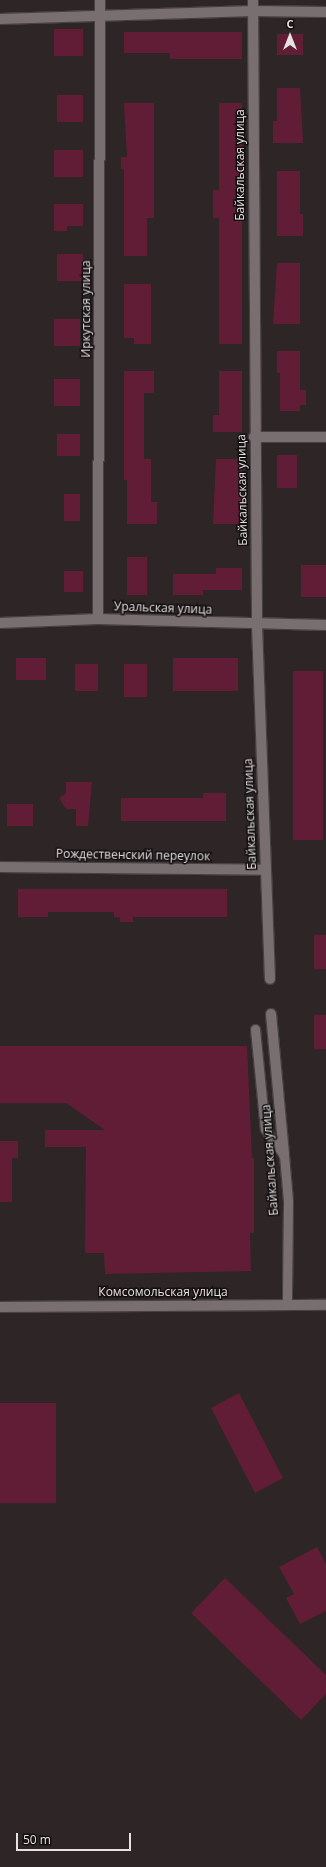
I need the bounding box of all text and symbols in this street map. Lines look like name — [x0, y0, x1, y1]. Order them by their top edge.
north arrow — [270, 16, 310, 56]
text: С — [286, 16, 294, 31]
street label: Байкальская улица — [233, 109, 247, 221]
street label: Иркутская улица — [79, 260, 93, 358]
street label: Байкальская улица — [234, 434, 250, 546]
street label: Уральская улица — [114, 599, 212, 617]
street label: Байкальская улица — [241, 758, 259, 870]
street label: Рождественский переулок — [56, 846, 210, 864]
street label: Байкальская улица — [259, 1104, 281, 1216]
street label: Комсомольская улица — [98, 1285, 228, 1299]
scale bar — [18, 1825, 133, 1851]
text: 50 m — [23, 1831, 51, 1848]

